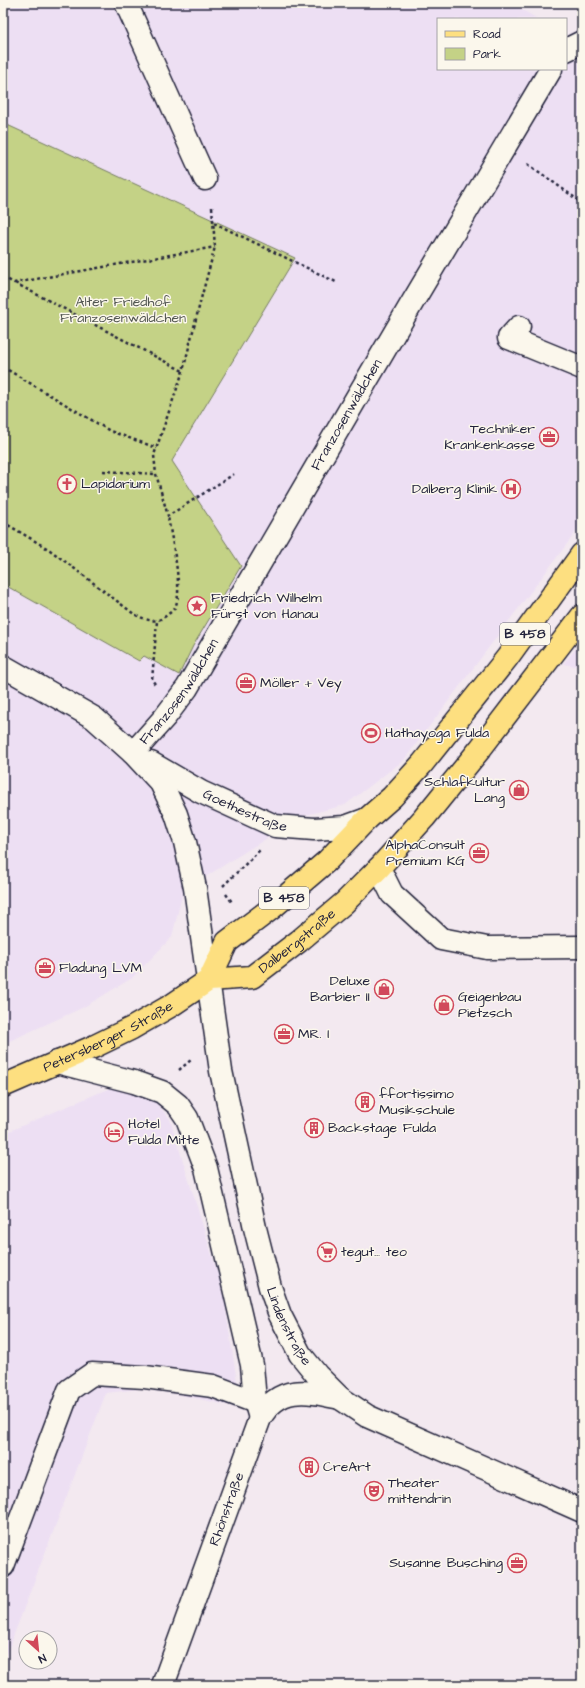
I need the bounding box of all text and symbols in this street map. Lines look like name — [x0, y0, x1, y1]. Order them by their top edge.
legend — [437, 18, 567, 70]
text: Road — [473, 26, 501, 43]
text: Park — [473, 46, 501, 63]
park label: Alter Friedhof Franzosenwäldchen — [60, 292, 186, 328]
street label: Franzosenwäldchen — [306, 355, 387, 474]
place label: Techniker Krankenkasse — [444, 419, 535, 455]
office icon: Techniker Krankenkasse — [538, 426, 560, 448]
church icon: Lapidarium — [56, 473, 78, 495]
place label: Lapidarium — [81, 474, 150, 494]
hospital icon: Dalberg Klinik — [500, 478, 522, 500]
place label: Dalberg Klinik — [412, 479, 497, 499]
place label: Friedrich Wilhelm Fürst von Hanau — [211, 588, 322, 624]
place icon: Friedrich Wilhelm Fürst von Hanau — [186, 595, 208, 617]
road number: B 458 — [500, 623, 550, 645]
street label: Franzosenwäldchen — [135, 635, 224, 749]
office icon: Möller + Vey — [235, 672, 257, 694]
place label: Möller + Vey — [260, 673, 342, 693]
sports icon: Hathayoga Fulda — [360, 722, 382, 744]
place label: Hathayoga Fulda — [385, 723, 489, 743]
place label: Schlafkultur Lang — [424, 772, 505, 808]
shop icon: Schlafkultur Lang — [508, 779, 530, 801]
street label: Goethestraße — [200, 784, 288, 837]
place label: AlphaConsult Premium KG — [385, 835, 465, 871]
office icon: AlphaConsult Premium KG — [468, 842, 490, 864]
road number: B 458 — [259, 887, 309, 909]
street label: Dalbergstraße — [254, 904, 340, 978]
office icon: Fladung LVM — [34, 957, 56, 979]
place label: Fladung LVM — [59, 958, 143, 978]
place label: Deluxe Barbier II — [310, 971, 370, 1007]
shop icon: Deluxe Barbier II — [373, 978, 395, 1000]
place label: Geigenbau Pietzsch — [458, 987, 521, 1023]
shop icon: Geigenbau Pietzsch — [433, 994, 455, 1016]
street label: Petersberger Straße — [40, 996, 177, 1077]
office icon: MR. I — [273, 1023, 295, 1045]
place label: MR. I — [298, 1024, 329, 1044]
place label: ffortissimo Musikschule — [379, 1084, 456, 1120]
building icon: ffortissimo Musikschule — [354, 1091, 376, 1113]
place label: Hotel Fulda Mitte — [128, 1114, 200, 1150]
building icon: Backstage Fulda — [303, 1117, 325, 1139]
place label: Backstage Fulda — [328, 1118, 436, 1138]
hotel icon: Hotel Fulda Mitte — [103, 1121, 125, 1143]
supermarket icon: tegut… teo — [316, 1241, 338, 1263]
place label: tegut… teo — [341, 1242, 407, 1262]
street label: Lindenstraße — [261, 1284, 316, 1371]
building icon: CreArt — [298, 1456, 320, 1478]
place label: CreArt — [323, 1457, 371, 1477]
street label: Rhönstraße — [204, 1469, 250, 1549]
place label: Theater mittendrin — [388, 1473, 451, 1509]
theatre icon: Theater mittendrin — [363, 1480, 385, 1502]
office icon: Susanne Busching — [506, 1552, 528, 1574]
place label: Susanne Busching — [389, 1553, 503, 1573]
north arrow — [18, 1630, 58, 1670]
text: N — [36, 1650, 49, 1667]

